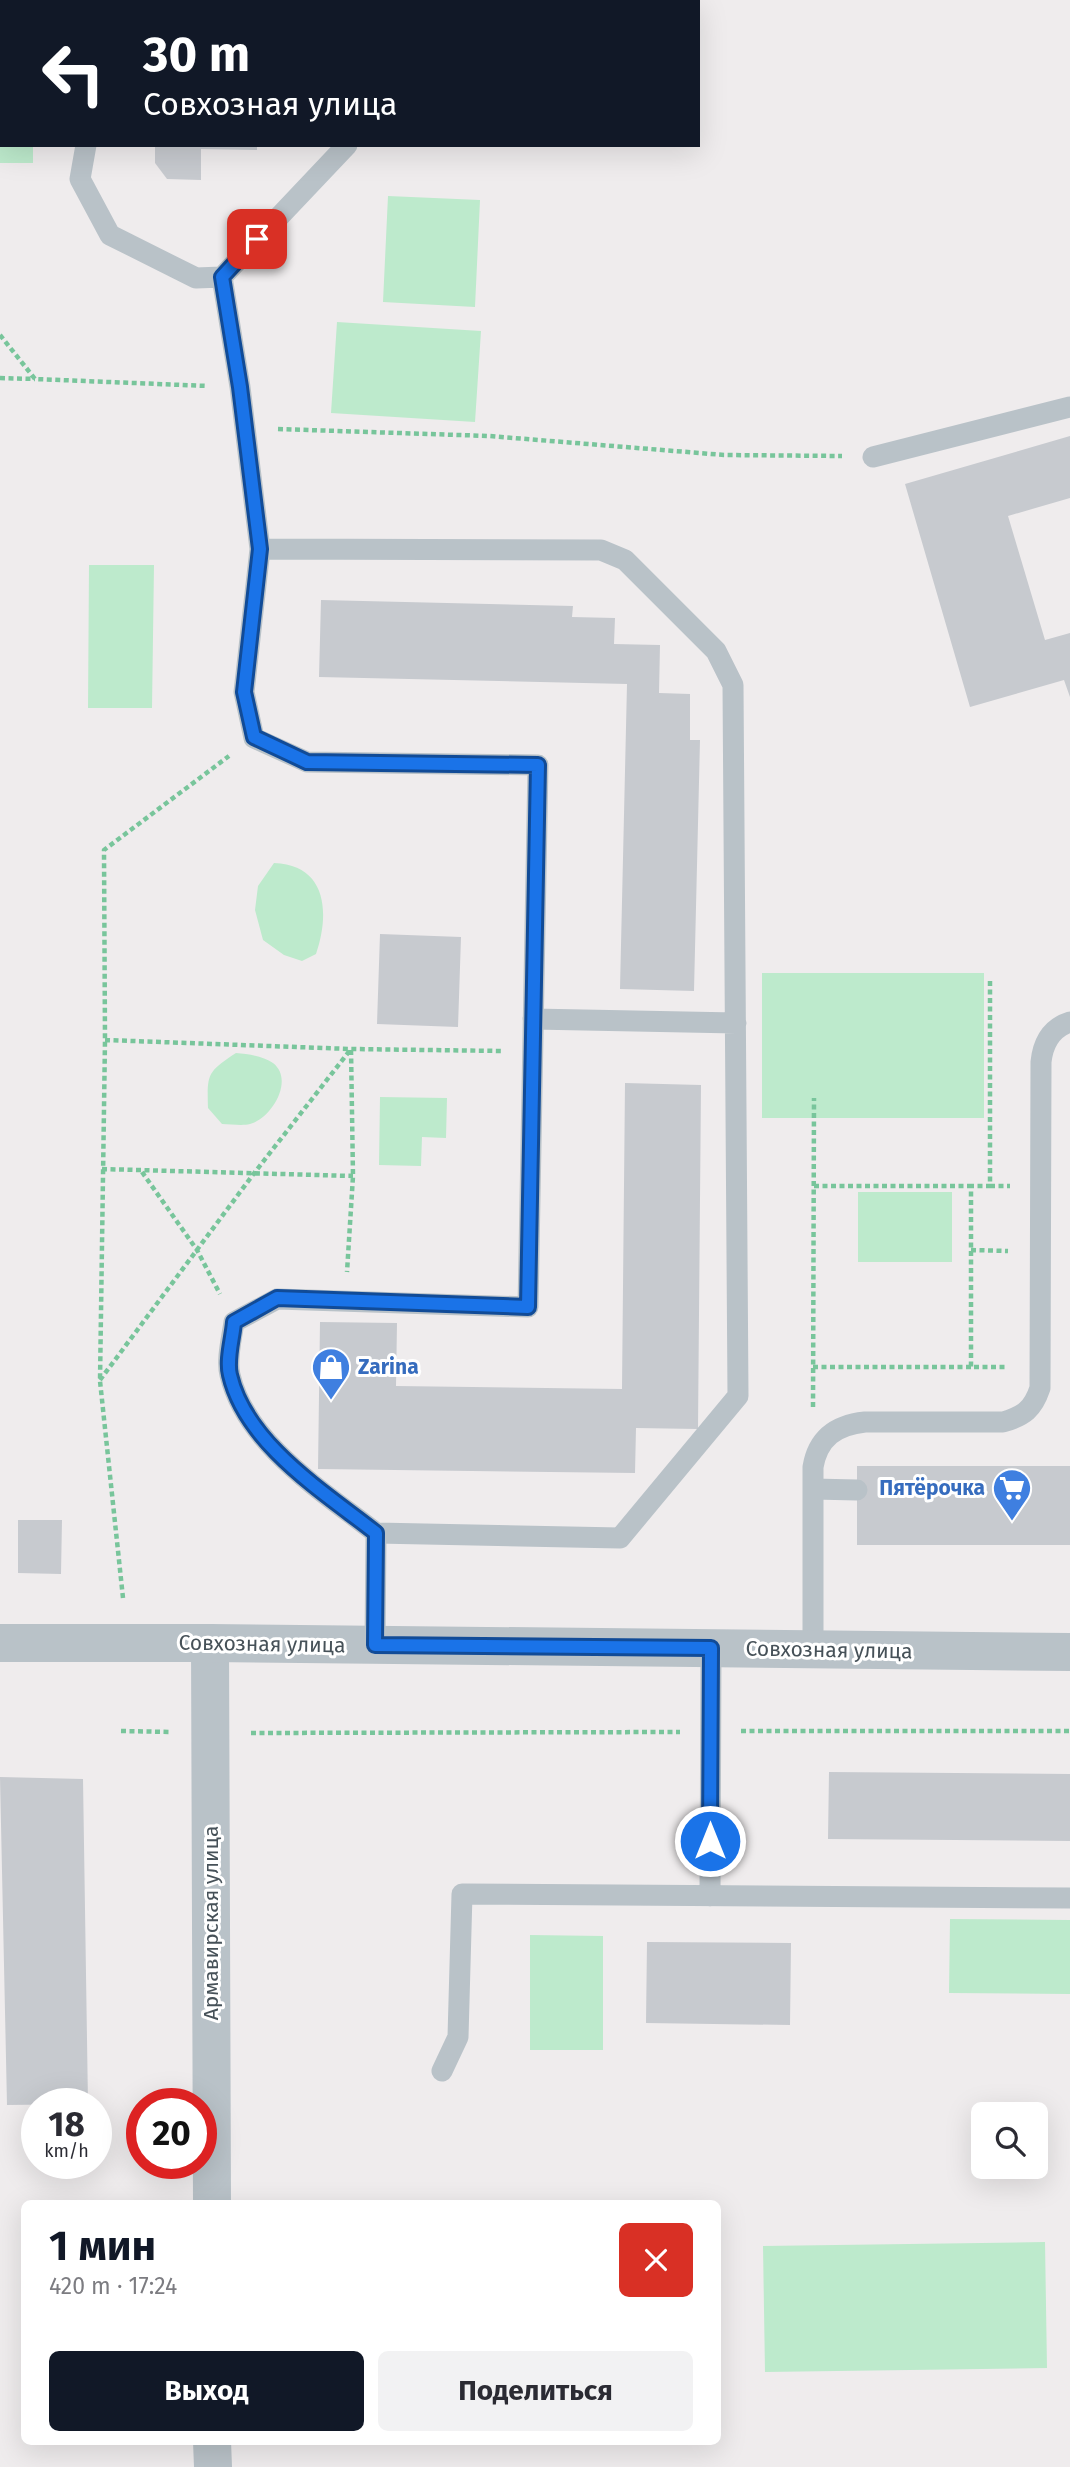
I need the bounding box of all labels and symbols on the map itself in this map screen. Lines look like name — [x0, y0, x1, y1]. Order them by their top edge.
pin — [227, 209, 287, 269]
shop icon: Zarina — [310, 1346, 352, 1401]
place label: Zarina — [358, 1354, 419, 1380]
supermarket icon: Пятёрочка — [991, 1467, 1033, 1522]
place label: Пятёрочка — [879, 1475, 985, 1501]
street label: Совхозная улица — [178, 1630, 346, 1658]
street label: Совхозная улица — [745, 1636, 913, 1664]
position arrow — [673, 1804, 747, 1878]
street label: Армавирская улица — [198, 1826, 224, 2020]
speed limit sign: 20 — [126, 2088, 217, 2179]

